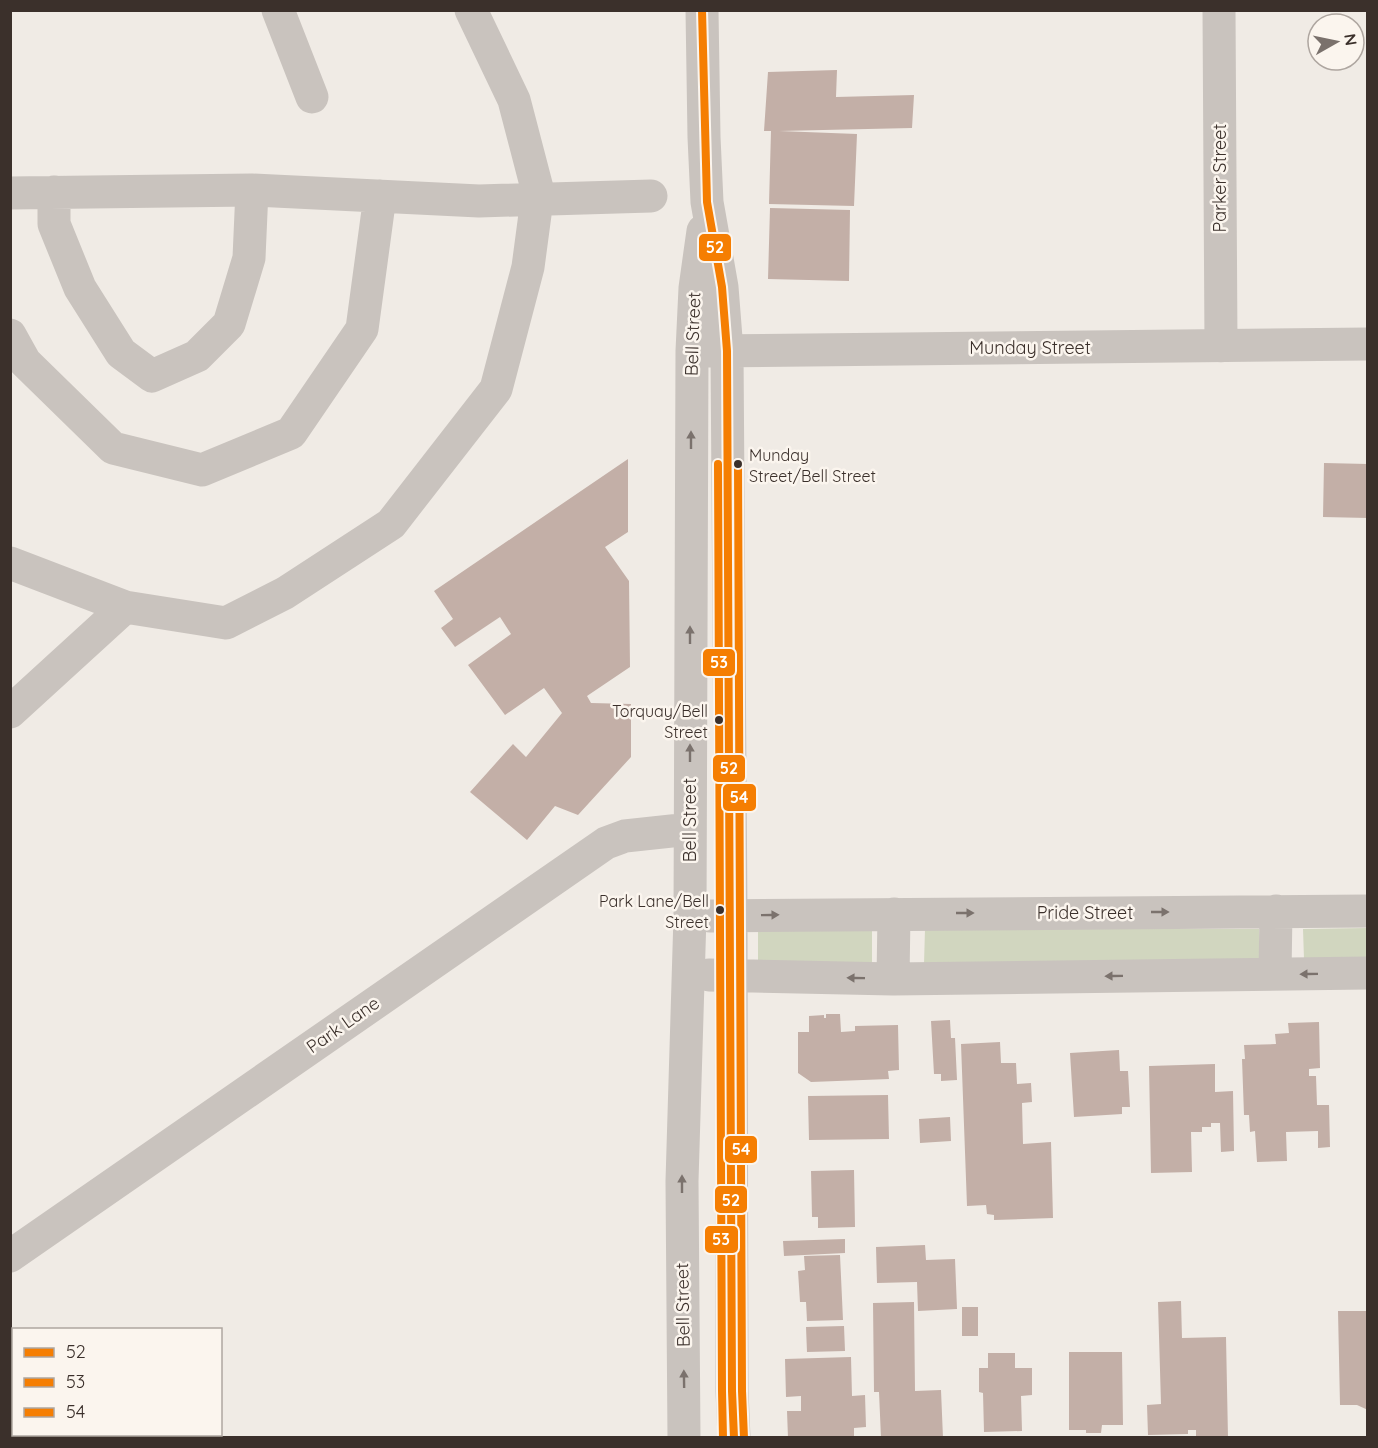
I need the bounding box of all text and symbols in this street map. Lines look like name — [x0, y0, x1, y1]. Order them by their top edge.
north arrow — [1306, 12, 1366, 72]
text: N — [1340, 32, 1362, 47]
street label: Parker Street — [1208, 124, 1231, 232]
line badge: 52 — [698, 233, 732, 262]
text: 52 — [706, 237, 724, 257]
street label: Bell Street — [680, 291, 705, 376]
street label: Munday Street — [969, 336, 1091, 359]
one-way arrow — [686, 430, 696, 449]
place label: Munday Street/Bell Street — [749, 445, 876, 486]
marker: Munday Street/Bell Street — [732, 458, 744, 470]
one-way arrow — [685, 625, 695, 644]
line badge: 53 — [702, 648, 736, 677]
text: 53 — [710, 652, 728, 672]
place label: Torquay/Bell Street — [612, 701, 708, 742]
marker: Torquay/Bell Street — [713, 714, 725, 726]
one-way arrow — [685, 743, 695, 762]
line badge: 52 — [712, 754, 746, 783]
text: 52 — [720, 758, 738, 778]
street label: Bell Street — [678, 778, 701, 862]
line badge: 54 — [722, 783, 757, 812]
text: 54 — [730, 787, 749, 807]
place label: Park Lane/Bell Street — [599, 891, 709, 932]
street label: Pride Street — [1037, 901, 1133, 924]
marker: Park Lane/Bell Street — [714, 904, 726, 916]
one-way arrow — [1150, 907, 1169, 917]
one-way arrow — [955, 909, 974, 918]
one-way arrow — [760, 910, 779, 920]
one-way arrow — [1300, 969, 1319, 979]
one-way arrow — [1105, 971, 1124, 981]
one-way arrow — [847, 973, 866, 983]
street label: Park Lane — [302, 991, 384, 1058]
line badge: 54 — [724, 1135, 758, 1164]
text: 54 — [732, 1139, 751, 1159]
one-way arrow — [677, 1175, 687, 1194]
line badge: 52 — [714, 1185, 748, 1214]
text: 52 — [722, 1190, 740, 1210]
line badge: 53 — [704, 1225, 739, 1254]
text: 53 — [712, 1229, 730, 1249]
street label: Bell Street — [670, 1263, 695, 1347]
legend — [12, 1328, 222, 1436]
text: 52 — [66, 1340, 86, 1363]
text: 53 — [66, 1370, 85, 1393]
one-way arrow — [679, 1370, 689, 1389]
text: 54 — [66, 1400, 85, 1423]

